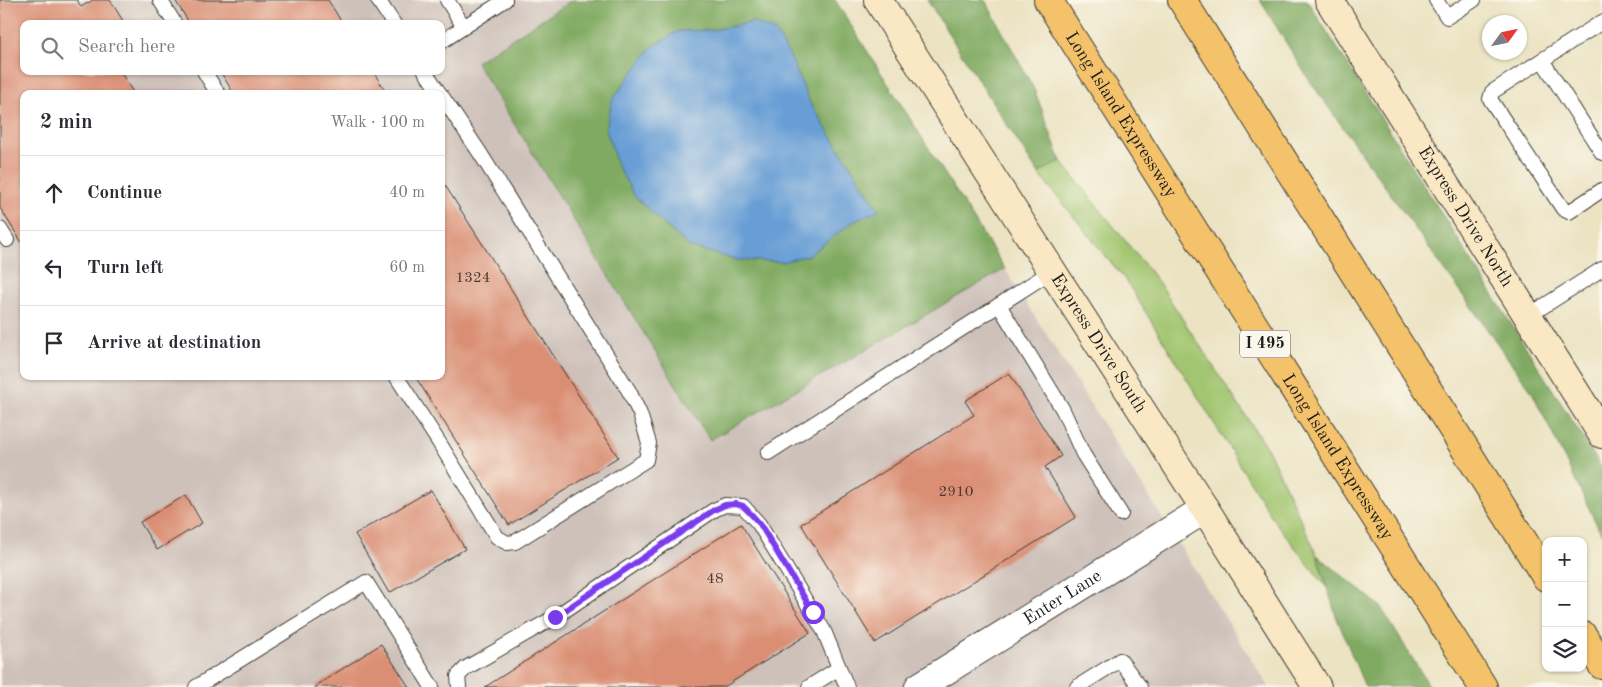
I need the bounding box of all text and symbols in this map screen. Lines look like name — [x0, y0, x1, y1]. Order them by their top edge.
north arrow — [1482, 15, 1527, 60]
search box — [20, 20, 445, 75]
street label: Long Island Expressway — [1062, 29, 1180, 201]
icon: search — [38, 34, 66, 62]
text: Search here — [78, 38, 175, 57]
text: 2 min — [40, 112, 93, 133]
text: Walk · 100 m — [330, 115, 425, 131]
street label: Express Drive North — [1415, 143, 1516, 290]
icon: ahead — [40, 179, 68, 207]
text: Continue — [87, 184, 162, 203]
text: 40 m — [389, 185, 425, 201]
icon: left — [40, 254, 68, 282]
text: Turn left — [87, 259, 164, 278]
text: 60 m — [389, 260, 425, 276]
street label: Express Drive South — [1047, 270, 1150, 416]
house number: 1324 — [456, 271, 490, 286]
icon: arrive — [40, 329, 68, 357]
road number: I 495 — [1240, 330, 1290, 358]
text: Arrive at destination — [87, 334, 261, 353]
street label: Long Island Expressway — [1278, 371, 1397, 544]
house number: 2910 — [939, 485, 973, 500]
map controls — [1542, 537, 1587, 672]
button: + — [1542, 537, 1587, 582]
street label: Enter Lane — [1020, 567, 1105, 629]
house number: 48 — [706, 572, 724, 587]
button: − — [1542, 582, 1587, 627]
route start — [802, 601, 825, 624]
route end — [544, 606, 567, 629]
button: layers — [1542, 627, 1587, 672]

